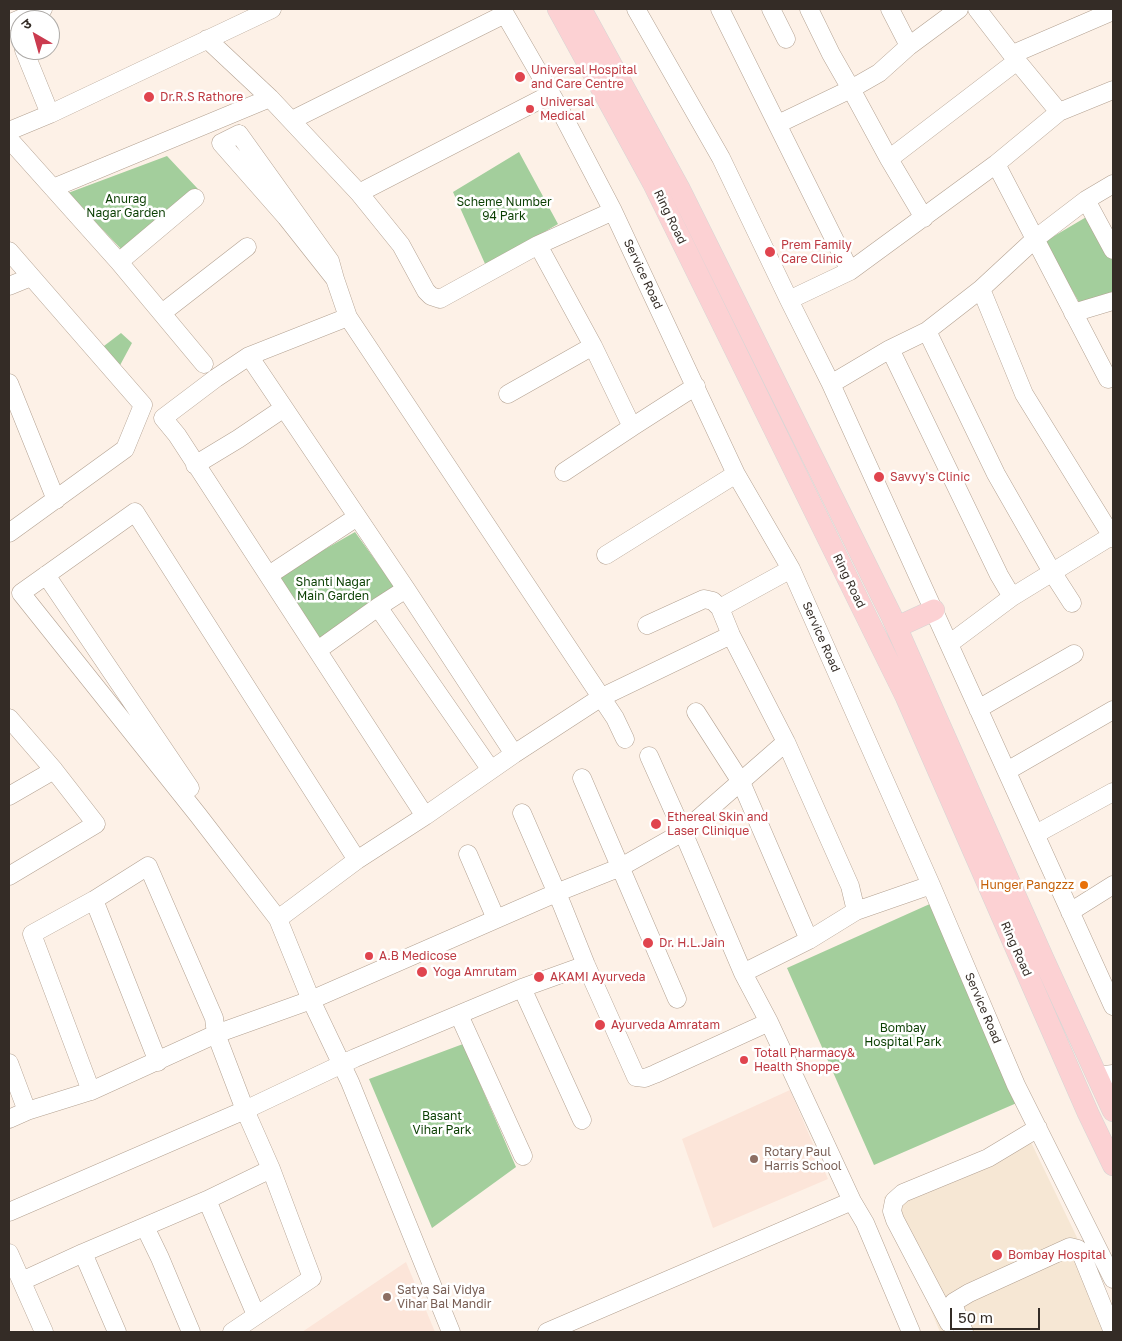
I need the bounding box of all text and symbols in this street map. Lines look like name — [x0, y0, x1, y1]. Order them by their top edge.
north arrow — [10, 10, 60, 60]
text: उ — [18, 14, 35, 33]
place label: Universal Hospital and Care Centre — [531, 63, 637, 91]
marker: Universal Hospital and Care Centre — [513, 70, 527, 84]
marker: Dr.R.S Rathore — [142, 90, 156, 104]
place label: Dr.R.S Rathore — [160, 90, 243, 104]
place label: Universal Medical — [540, 95, 594, 123]
marker: Universal Medical — [524, 103, 536, 115]
street label: Ring Road — [651, 188, 689, 246]
park label: Anurag Nagar Garden — [86, 192, 166, 220]
park label: Scheme Number 94 Park — [456, 195, 552, 223]
street label: Service Road — [621, 237, 665, 311]
place label: Prem Family Care Clinic — [781, 238, 852, 266]
marker: Prem Family Care Clinic — [763, 245, 777, 259]
marker: Savvy's Clinic — [872, 470, 886, 484]
place label: Savvy's Clinic — [890, 470, 970, 484]
street label: Ring Road — [830, 552, 868, 610]
park label: Shanti Nagar Main Garden — [296, 575, 370, 603]
street label: Service Road — [799, 600, 843, 674]
place label: Ethereal Skin and Laser Clinique — [667, 810, 768, 838]
marker: Ethereal Skin and Laser Clinique — [649, 817, 663, 831]
place label: Hunger Pangzzz — [980, 878, 1074, 892]
marker: Hunger Pangzzz — [1078, 879, 1090, 891]
street label: Ring Road — [998, 919, 1034, 979]
marker: Dr. H.L.Jain — [641, 936, 655, 950]
place label: Dr. H.L.Jain — [659, 936, 725, 950]
place label: A.B Medicose — [379, 949, 457, 963]
marker: A.B Medicose — [363, 950, 375, 962]
marker: Yoga Amrutam — [415, 965, 429, 979]
place label: Yoga Amrutam — [433, 965, 517, 979]
marker: AKAMI Ayurveda — [532, 970, 546, 984]
place label: AKAMI Ayurveda — [550, 970, 646, 984]
street label: Service Road — [962, 970, 1004, 1046]
marker: Ayurveda Amratam — [593, 1018, 607, 1032]
place label: Ayurveda Amratam — [611, 1018, 720, 1032]
park label: Bombay Hospital Park — [864, 1021, 942, 1049]
place label: Totall Pharmacy& Health Shoppe — [754, 1046, 855, 1074]
marker: Totall Pharmacy& Health Shoppe — [738, 1054, 750, 1066]
park label: Basant Vihar Park — [412, 1109, 472, 1137]
place label: Rotary Paul Harris School — [764, 1145, 842, 1173]
marker: Rotary Paul Harris School — [748, 1153, 760, 1165]
marker: Bombay Hospital — [990, 1248, 1004, 1262]
place label: Bombay Hospital — [1008, 1248, 1106, 1262]
place label: Satya Sai Vidya Vihar Bal Mandir — [397, 1283, 492, 1311]
marker: Satya Sai Vidya Vihar Bal Mandir — [381, 1291, 393, 1303]
scale bar — [952, 1298, 1042, 1330]
text: 50 m — [958, 1308, 993, 1326]

